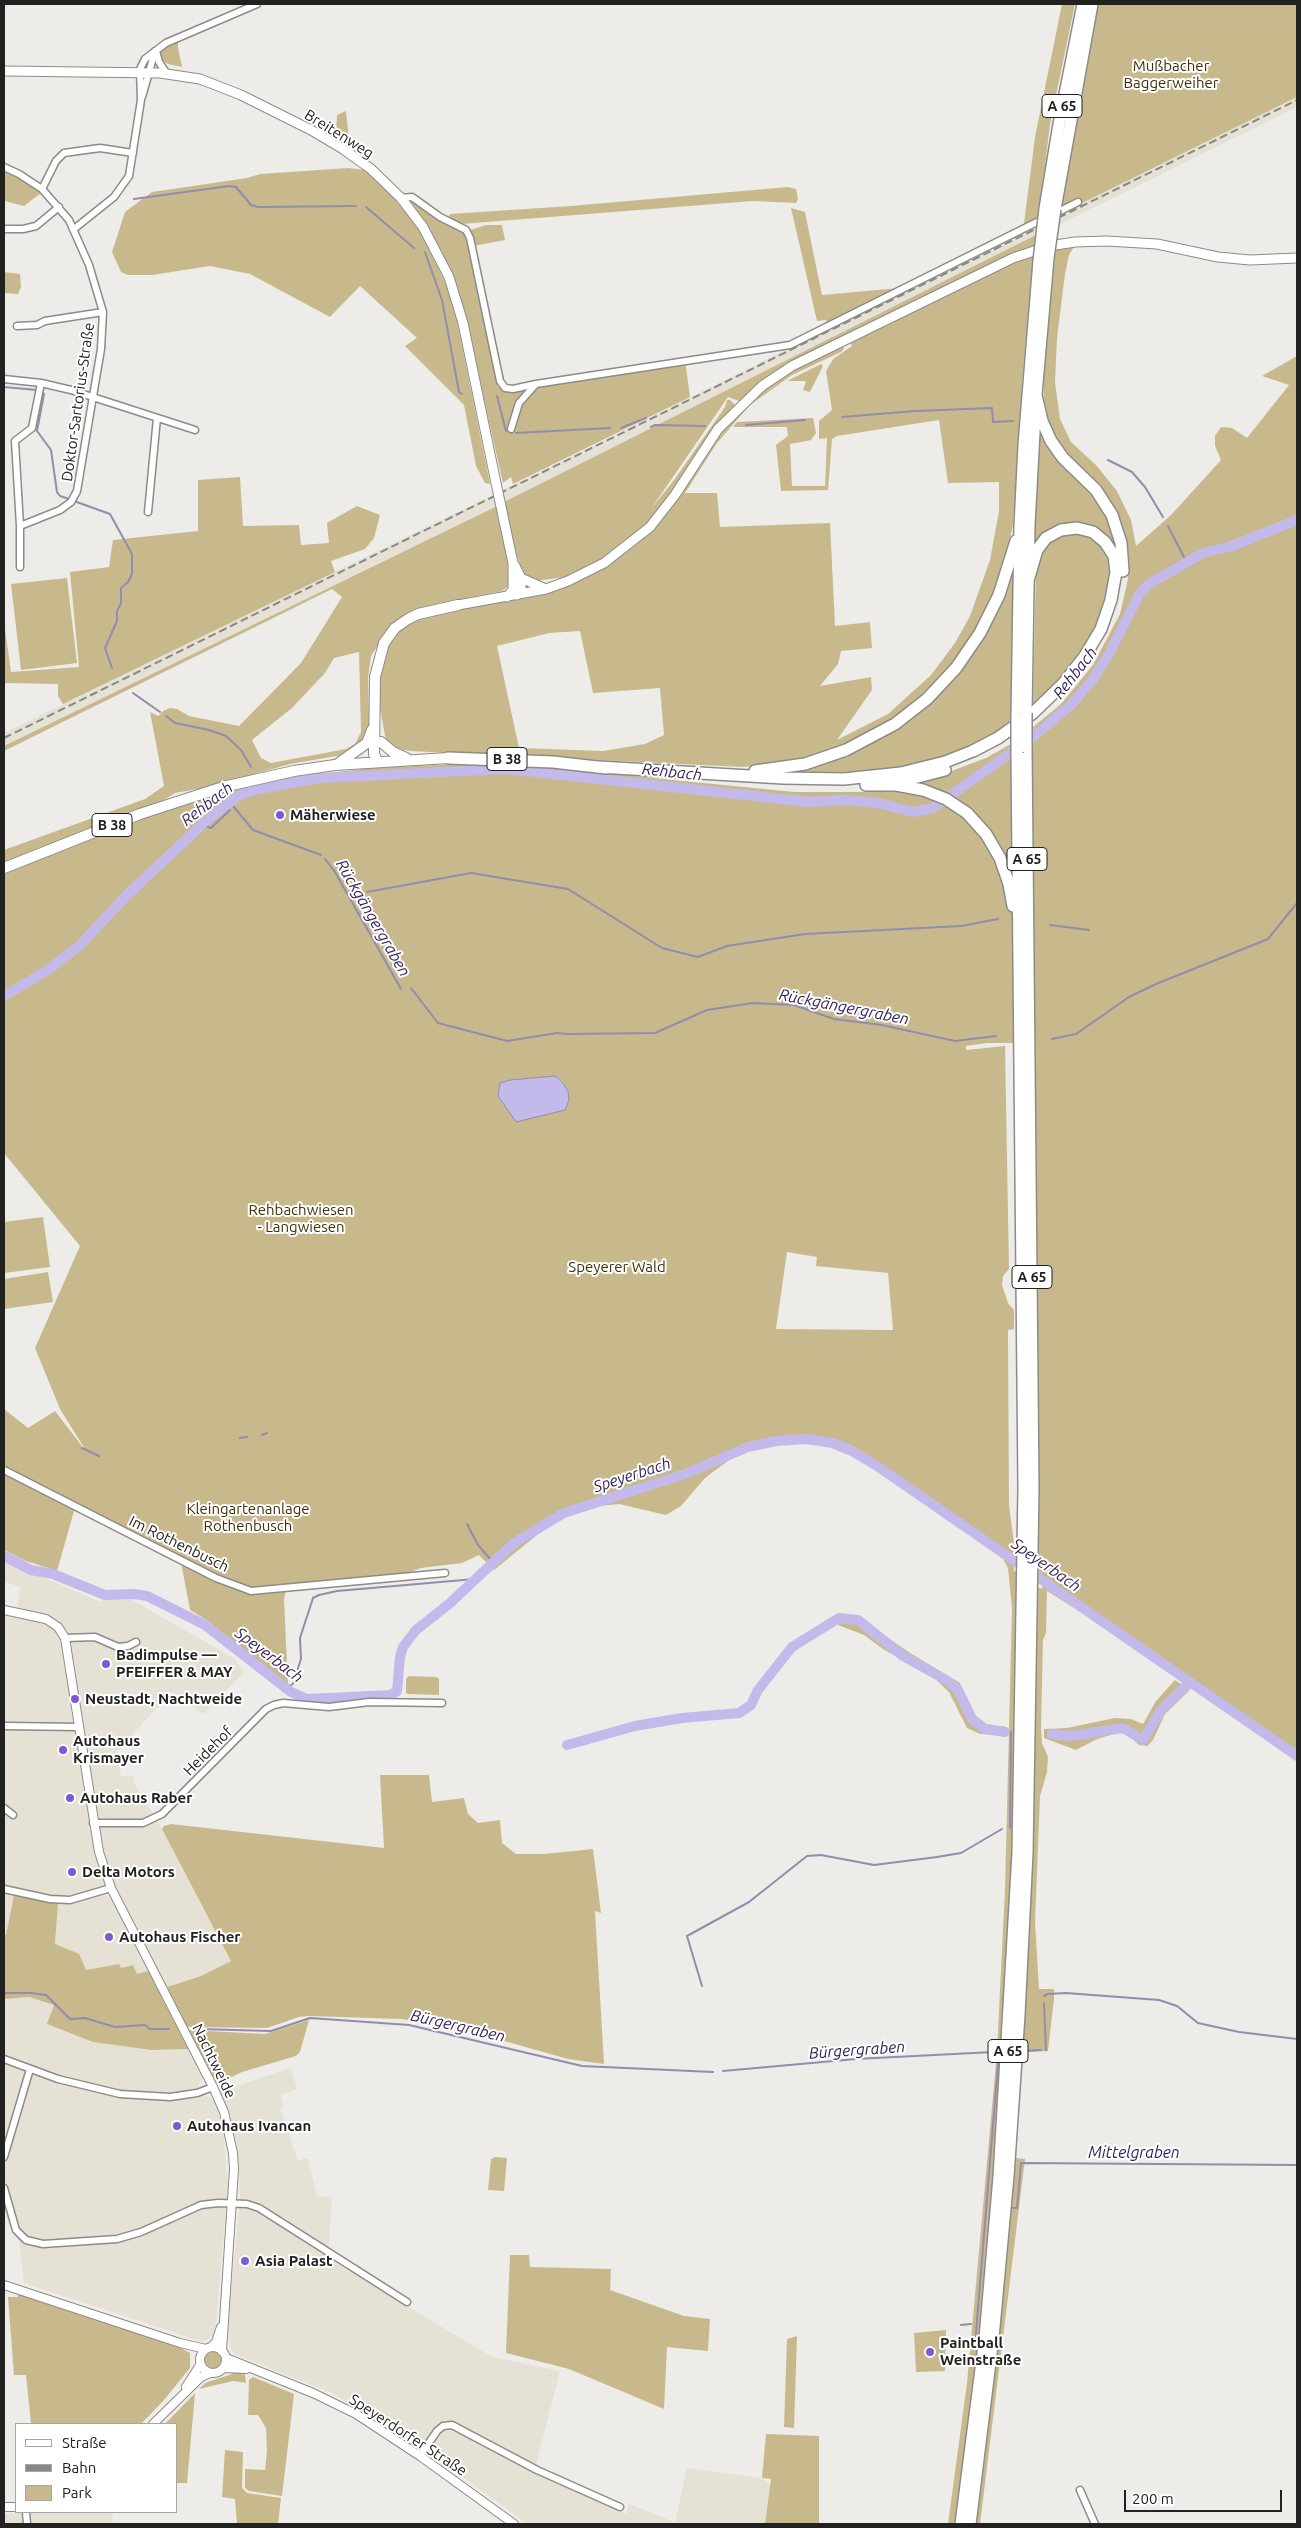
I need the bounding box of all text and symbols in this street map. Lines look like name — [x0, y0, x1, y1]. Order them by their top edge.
park label: Mußbacher Baggerweiher — [1124, 57, 1218, 92]
road number: A 65 — [1042, 94, 1082, 118]
street label: Breitenweg — [301, 106, 377, 162]
street label: Doktor-Sartorius-Straße — [58, 321, 98, 483]
water label: Rehbach — [1049, 643, 1101, 703]
road number: B 38 — [487, 748, 527, 771]
water label: Rehbach — [641, 759, 703, 785]
water label: Rehbach — [177, 778, 237, 830]
place label: Mäherwiese — [290, 806, 376, 824]
marker: Mäherwiese — [274, 809, 286, 821]
road number: B 38 — [92, 814, 132, 836]
road number: A 65 — [1007, 848, 1047, 871]
water label: Rückgängergraben — [332, 856, 414, 980]
water label: Rückgängergraben — [777, 985, 911, 1029]
park label: Rehbachwiesen - Langwiesen — [248, 1201, 354, 1236]
park label: Speyerer Wald — [568, 1258, 666, 1276]
road number: A 65 — [1012, 1266, 1052, 1288]
water label: Speyerbach — [591, 1453, 673, 1497]
park label: Kleingartenanlage Rothenbusch — [186, 1500, 310, 1535]
street label: Im Rothenbusch — [126, 1512, 232, 1576]
water label: Speyerbach — [1008, 1534, 1084, 1596]
water label: Speyerbach — [231, 1623, 307, 1687]
place label: Badimpulse — PFEIFFER & MAY — [116, 1646, 233, 1681]
marker: Badimpulse — PFEIFFER & MAY — [100, 1658, 112, 1670]
place label: Neustadt, Nachtweide — [85, 1690, 242, 1708]
marker: Neustadt, Nachtweide — [69, 1693, 81, 1705]
street label: Heidehof — [180, 1723, 236, 1779]
place label: Autohaus Krismayer — [73, 1732, 144, 1767]
marker: Autohaus Krismayer — [57, 1744, 69, 1756]
place label: Autohaus Raber — [80, 1789, 192, 1807]
marker: Autohaus Raber — [64, 1792, 76, 1804]
place label: Delta Motors — [82, 1863, 175, 1881]
marker: Delta Motors — [66, 1866, 78, 1878]
place label: Autohaus Fischer — [119, 1928, 241, 1946]
marker: Autohaus Fischer — [103, 1931, 115, 1943]
water label: Bürgergraben — [409, 2006, 507, 2046]
street label: Nachtweide — [188, 2021, 240, 2101]
water label: Bürgergraben — [808, 2037, 906, 2063]
road number: A 65 — [988, 2040, 1028, 2062]
place label: Autohaus Ivancan — [187, 2117, 311, 2135]
marker: Autohaus Ivancan — [171, 2120, 183, 2132]
water label: Mittelgraben — [1088, 2143, 1180, 2163]
place label: Asia Palast — [255, 2252, 332, 2270]
marker: Asia Palast — [239, 2255, 251, 2267]
place label: Paintball Weinstraße — [940, 2334, 1021, 2369]
marker: Paintball Weinstraße — [924, 2346, 936, 2358]
street label: Speyerdorfer Straße — [346, 2390, 470, 2480]
legend — [15, 2423, 178, 2513]
text: Straße — [62, 2434, 106, 2451]
text: Bahn — [62, 2459, 96, 2476]
scale bar — [1126, 2480, 1284, 2512]
text: Park — [62, 2484, 92, 2501]
text: 200 m — [1132, 2490, 1174, 2507]

